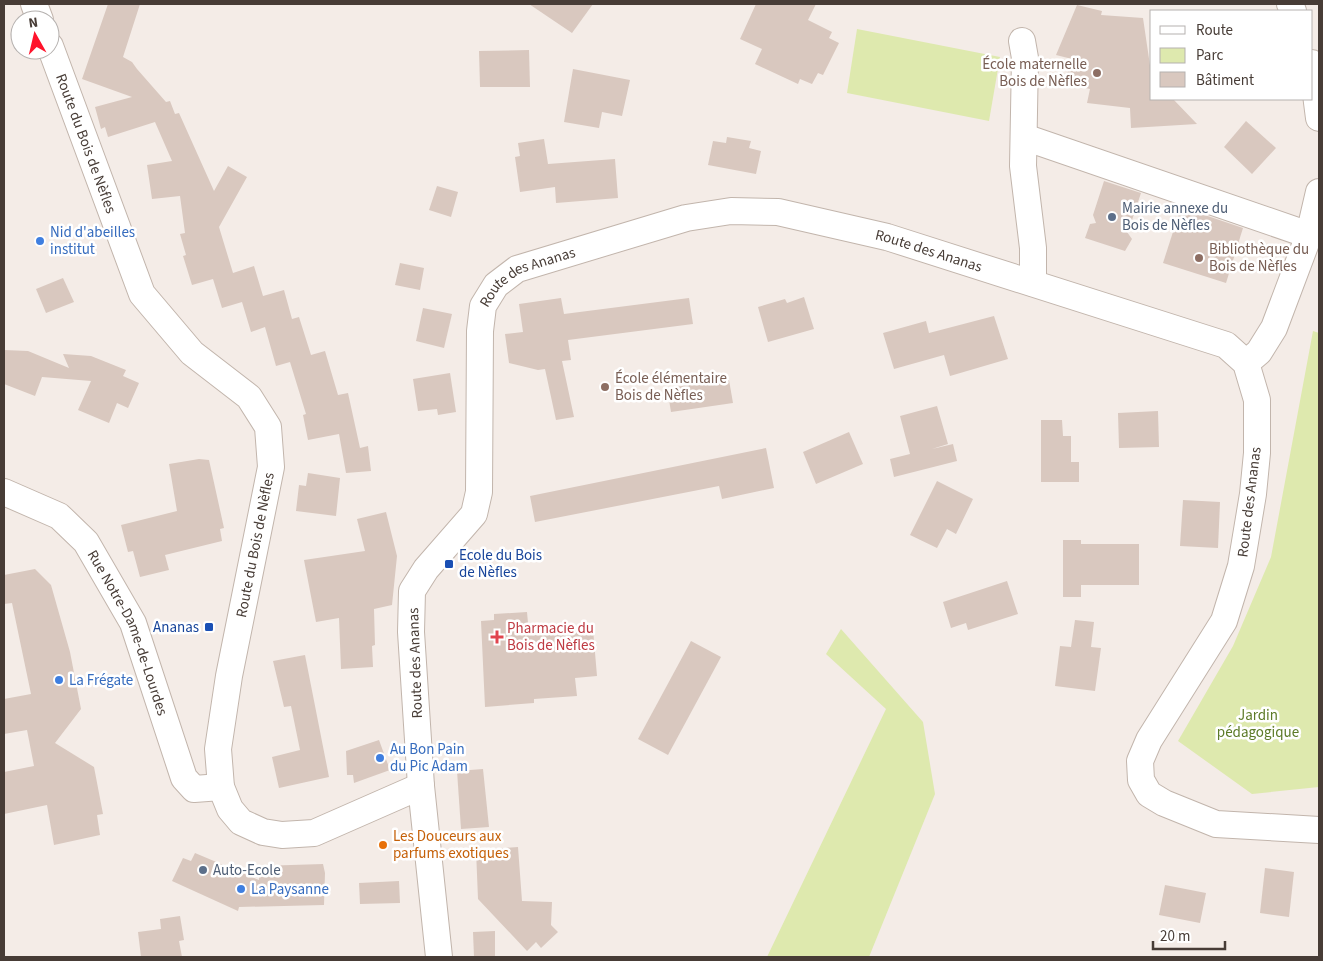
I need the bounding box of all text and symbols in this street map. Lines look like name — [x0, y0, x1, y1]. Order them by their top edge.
north arrow — [10, 10, 60, 60]
legend — [1150, 10, 1313, 100]
text: N — [27, 13, 39, 34]
text: Route — [1196, 20, 1233, 41]
text: Parc — [1196, 45, 1223, 66]
place label: École maternelle Bois de Nèfles — [982, 54, 1087, 92]
marker: École maternelle Bois de Nèfles — [1091, 67, 1103, 79]
text: Bâtiment — [1196, 70, 1254, 91]
street label: Route du Bois de Nèfles — [50, 71, 121, 216]
place label: Mairie annexe du Bois de Nèfles — [1122, 198, 1228, 236]
marker: Mairie annexe du Bois de Nèfles — [1106, 211, 1118, 223]
place label: Nid d'abeilles institut — [50, 222, 135, 260]
street label: Route des Ananas — [873, 225, 985, 278]
marker: Nid d'abeilles institut — [34, 235, 46, 247]
place label: Bibliothèque du Bois de Nèfles — [1209, 239, 1309, 277]
street label: Route des Ananas — [475, 242, 578, 312]
marker: Bibliothèque du Bois de Nèfles — [1193, 252, 1205, 264]
place label: École élémentaire Bois de Nèfles — [615, 368, 727, 406]
marker: École élémentaire Bois de Nèfles — [599, 381, 611, 393]
street label: Route des Ananas — [1232, 446, 1267, 558]
street label: Route du Bois de Nèfles — [231, 471, 280, 619]
place label: Ecole du Bois de Nèfles — [459, 545, 542, 583]
street label: Rue Notre-Dame-de-Lourdes — [82, 546, 173, 718]
marker: Ecole du Bois de Nèfles — [443, 558, 455, 570]
street label: Route des Ananas — [403, 607, 428, 719]
place label: Ananas — [153, 617, 199, 638]
place label: Pharmacie du Bois de Nèfles — [507, 618, 595, 656]
marker: Ananas — [203, 621, 215, 633]
marker: Pharmacie du Bois de Nèfles — [491, 631, 503, 643]
place label: La Frégate — [69, 670, 133, 691]
marker: La Frégate — [53, 674, 65, 686]
park label: Jardin pédagogique — [1217, 705, 1299, 743]
place label: Au Bon Pain du Pic Adam — [390, 739, 468, 777]
marker: Au Bon Pain du Pic Adam — [374, 752, 386, 764]
place label: Les Douceurs aux parfums exotiques — [393, 826, 509, 864]
marker: Les Douceurs aux parfums exotiques — [377, 839, 389, 851]
place label: Auto-Ecole — [213, 860, 281, 881]
marker: Auto-Ecole — [197, 864, 209, 876]
place label: La Paysanne — [251, 879, 329, 900]
marker: La Paysanne — [235, 883, 247, 895]
scale bar — [1153, 918, 1226, 950]
text: 20 m — [1160, 926, 1190, 947]

